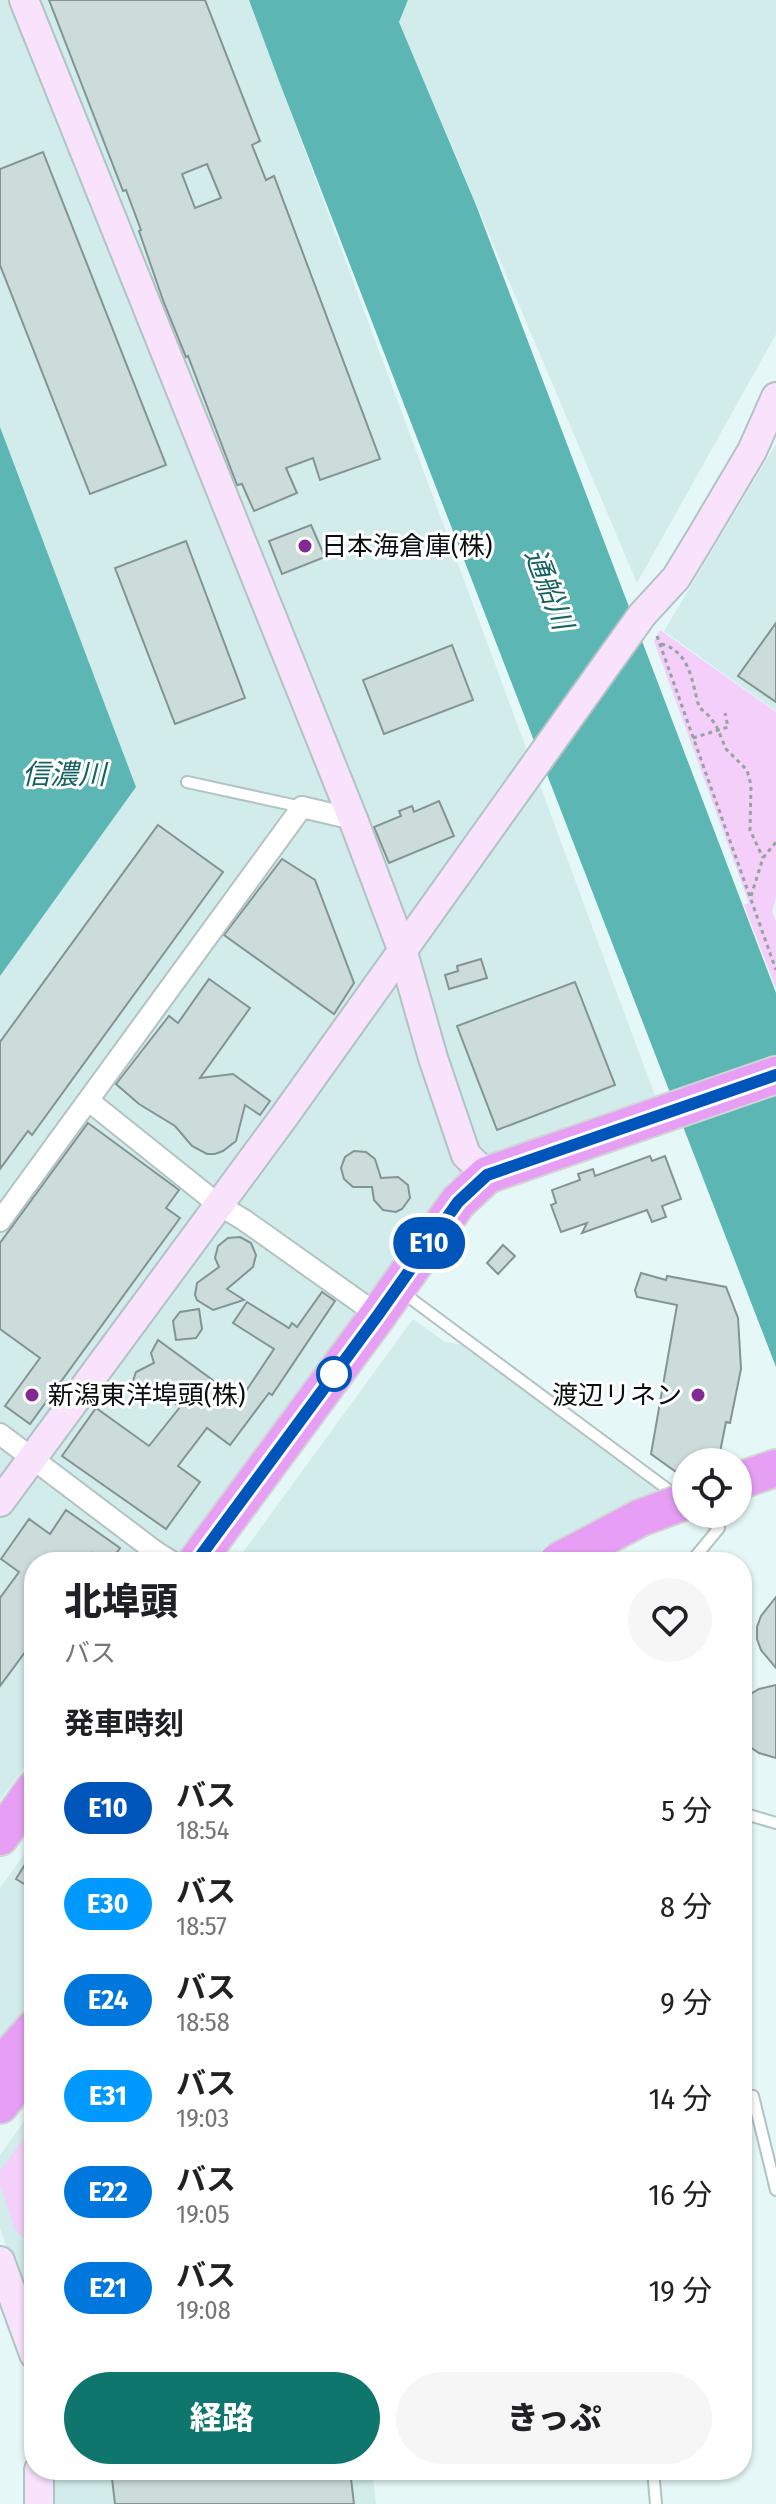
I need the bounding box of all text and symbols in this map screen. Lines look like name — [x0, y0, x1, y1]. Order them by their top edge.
place label: 日本海倉庫(株) — [321, 531, 492, 562]
marker: 日本海倉庫(株) — [296, 537, 314, 555]
water label: 通船川 — [519, 544, 581, 637]
water label: 信濃川 — [22, 758, 109, 791]
line badge: E10 — [383, 1217, 475, 1269]
text: E10 — [409, 1226, 449, 1259]
unlabelled marker — [317, 1357, 351, 1391]
place label: 新潟東洋埠頭(株) — [48, 1380, 245, 1411]
place label: 渡辺リネン — [552, 1380, 682, 1411]
marker: 新潟東洋埠頭(株) — [23, 1386, 41, 1404]
marker: 渡辺リネン — [689, 1386, 707, 1404]
map controls — [672, 1448, 752, 1528]
button: locate — [672, 1448, 752, 1528]
button: heart — [628, 1578, 712, 1662]
text: 北埠頭 — [64, 1579, 178, 1625]
text: バス — [64, 1638, 116, 1669]
text: 発車時刻 — [64, 1706, 184, 1742]
text: バス — [176, 1778, 236, 1814]
text: E10 — [88, 1791, 128, 1824]
text: 5 分 — [661, 1793, 712, 1829]
text: 18:54 — [176, 1815, 229, 1846]
text: バス — [176, 1874, 236, 1910]
text: E30 — [87, 1887, 129, 1920]
text: 8 分 — [660, 1889, 712, 1925]
text: 18:57 — [176, 1911, 227, 1942]
text: バス — [176, 1970, 236, 2006]
text: E24 — [88, 1983, 128, 2016]
text: 9 分 — [660, 1985, 712, 2021]
text: 18:58 — [176, 2007, 230, 2038]
text: バス — [176, 2066, 236, 2102]
text: E31 — [89, 2079, 127, 2112]
text: 14 分 — [649, 2081, 712, 2117]
text: 19:03 — [176, 2103, 229, 2134]
text: バス — [176, 2162, 236, 2198]
text: E22 — [88, 2175, 128, 2208]
text: 16 分 — [648, 2177, 712, 2213]
text: 19:05 — [176, 2199, 230, 2230]
text: バス — [176, 2258, 236, 2294]
text: E21 — [89, 2271, 127, 2304]
text: 19 分 — [649, 2273, 712, 2309]
text: 19:08 — [176, 2295, 231, 2326]
button: 経路 — [64, 2372, 380, 2464]
button: きっぷ — [396, 2372, 712, 2464]

